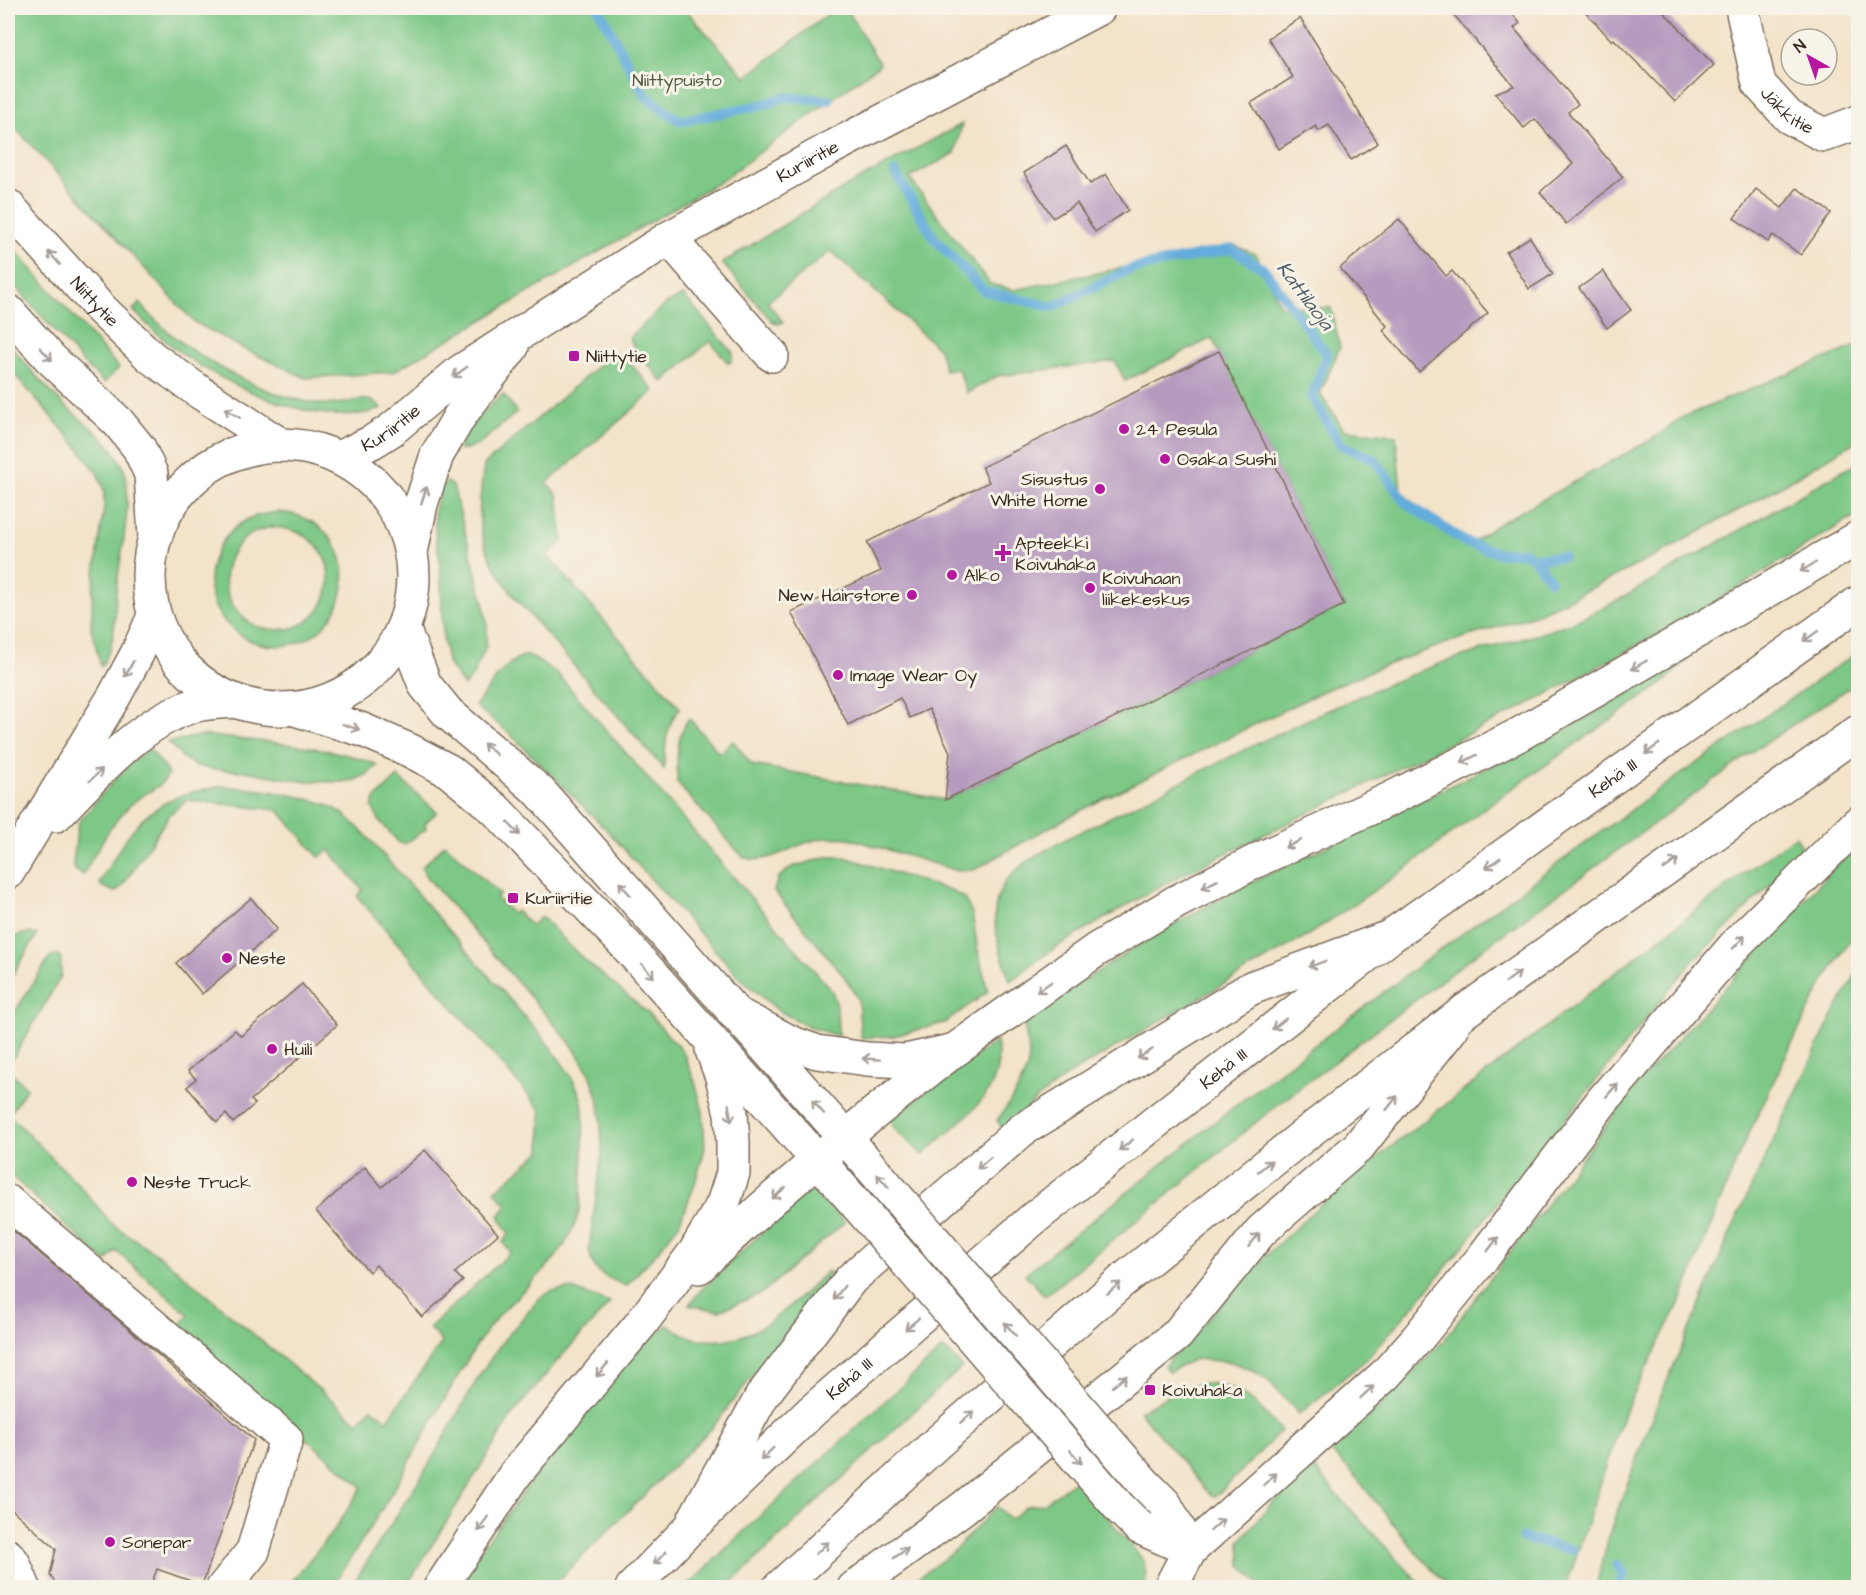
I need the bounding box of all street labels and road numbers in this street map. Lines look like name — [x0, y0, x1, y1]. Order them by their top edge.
street label: Jäkkitie — [1755, 81, 1818, 140]
street label: Kuriiritie — [772, 134, 844, 189]
street label: Niittytie — [65, 271, 125, 333]
street label: Kuriiritie — [357, 398, 426, 458]
street label: Kehä III — [1583, 752, 1642, 804]
street label: Kehä III — [1194, 1042, 1252, 1095]
street label: Kehä III — [821, 1351, 878, 1406]

